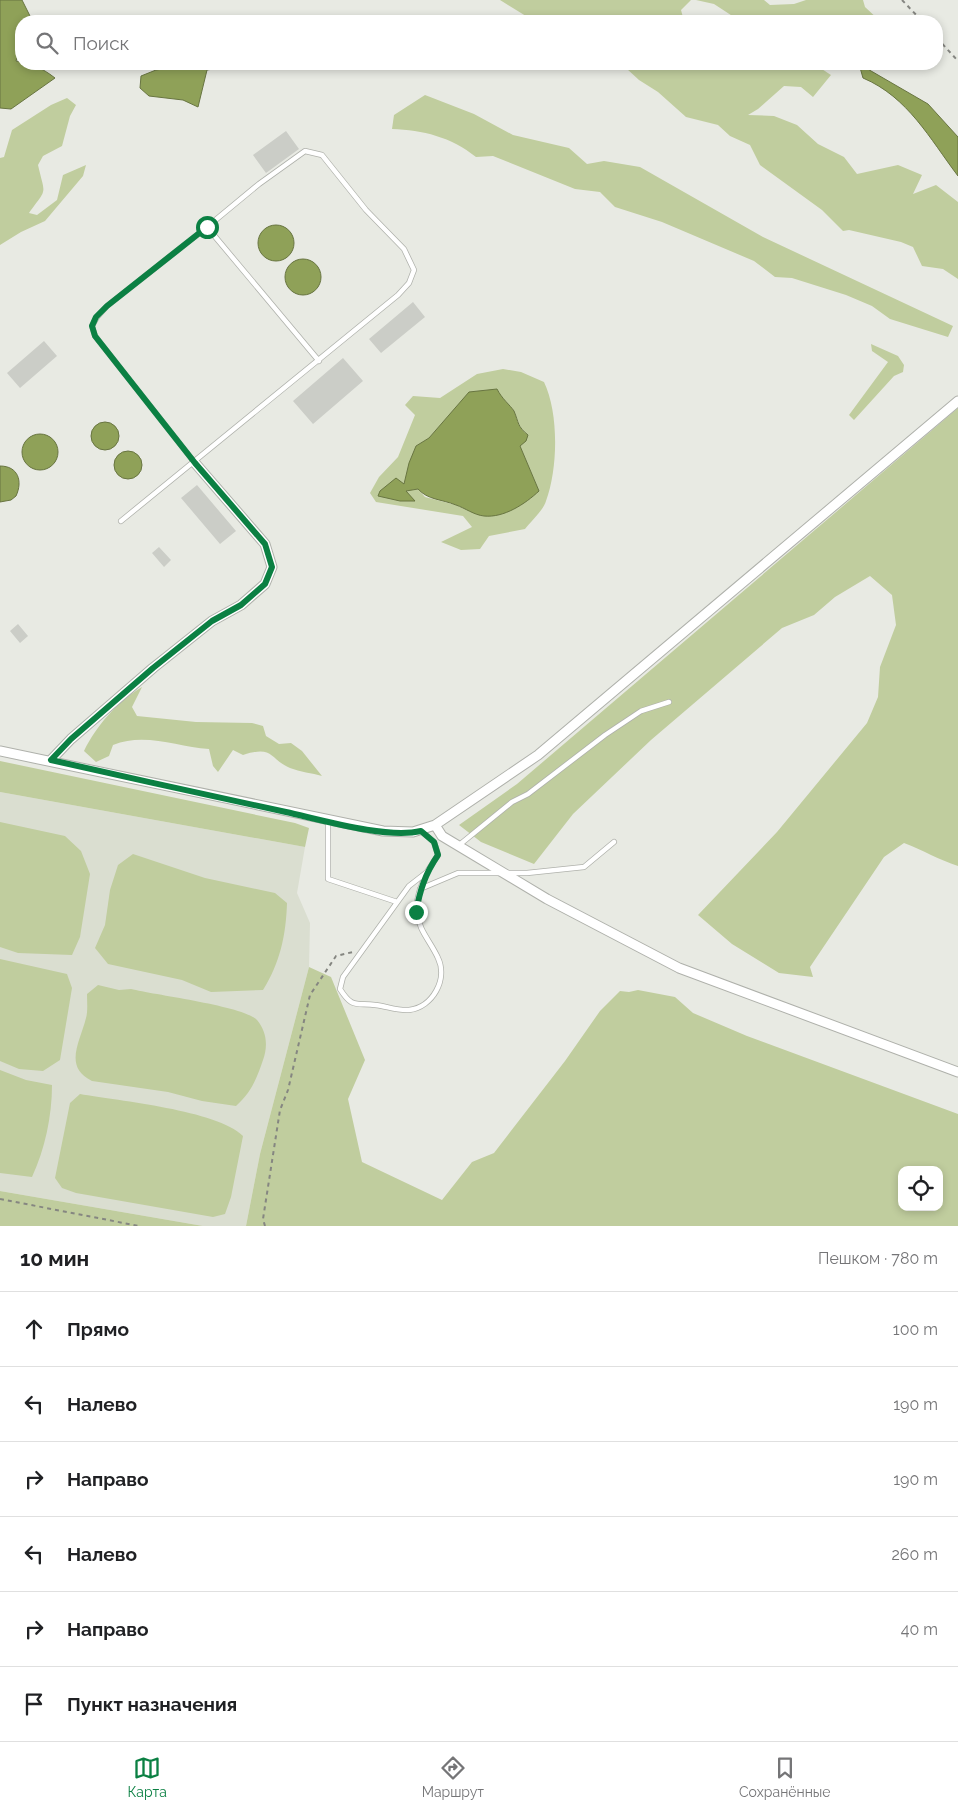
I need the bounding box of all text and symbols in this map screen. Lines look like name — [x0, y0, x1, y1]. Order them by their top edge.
search box — [15, 15, 943, 70]
icon: search — [33, 29, 61, 57]
text: Поиск — [73, 32, 129, 54]
route start — [196, 216, 219, 239]
route end — [405, 901, 428, 924]
map controls — [898, 1166, 943, 1211]
button: locate — [898, 1166, 943, 1211]
text: 10 мин — [20, 1246, 89, 1271]
text: Пешком · 780 m — [818, 1249, 938, 1268]
icon: ahead — [20, 1315, 48, 1343]
text: Прямо — [67, 1318, 129, 1340]
text: 100 m — [893, 1320, 938, 1339]
icon: left — [20, 1390, 48, 1418]
text: Налево — [67, 1393, 137, 1415]
text: 190 m — [893, 1395, 938, 1414]
icon: right — [20, 1465, 48, 1493]
text: Направо — [67, 1468, 148, 1490]
text: 190 m — [893, 1470, 938, 1489]
icon: left — [20, 1540, 48, 1568]
text: Налево — [67, 1543, 137, 1565]
text: 260 m — [891, 1545, 938, 1564]
icon: right — [20, 1615, 48, 1643]
text: Направо — [67, 1618, 148, 1640]
text: 40 m — [901, 1620, 938, 1639]
icon: arrive — [20, 1690, 48, 1718]
text: Пункт назначения — [67, 1693, 237, 1715]
tab: Карта — [127, 1754, 167, 1800]
tab: Маршрут — [422, 1754, 484, 1800]
tab: Сохранённые — [739, 1754, 831, 1800]

